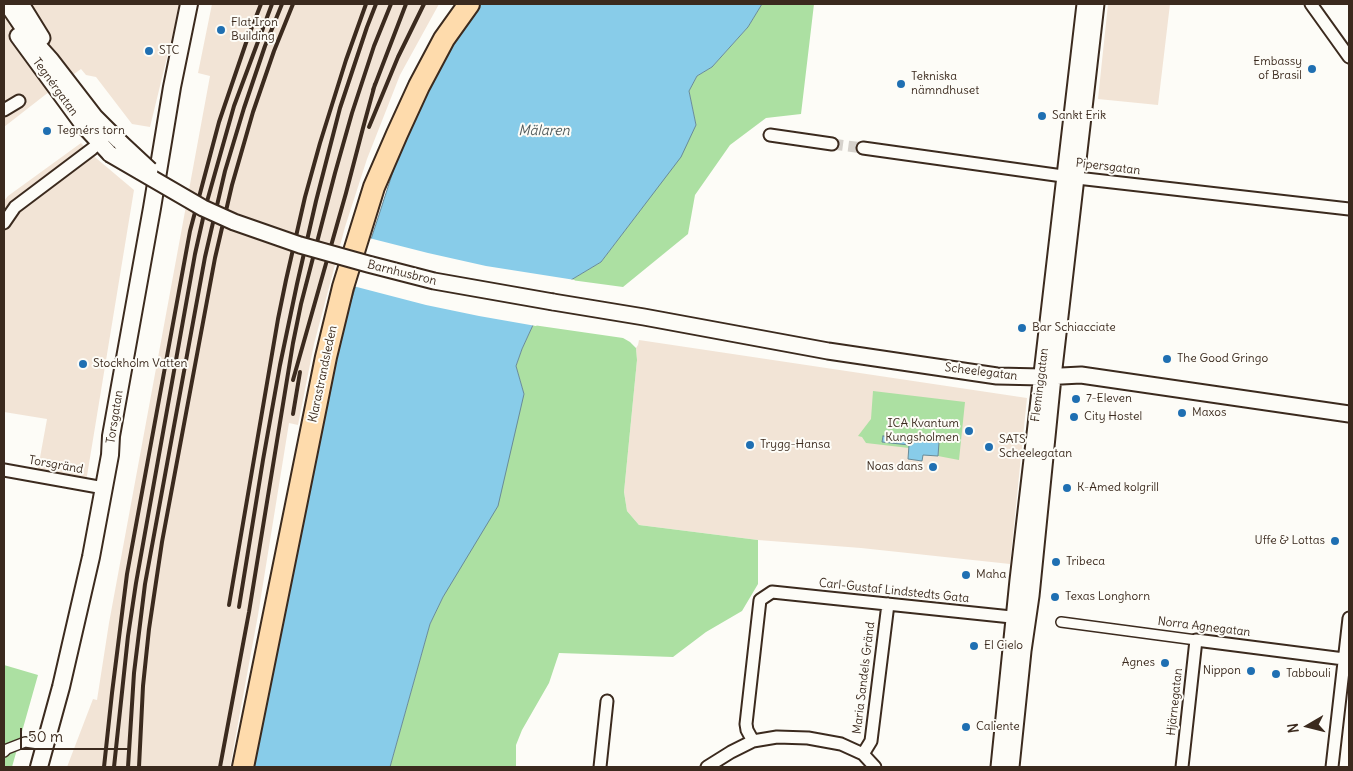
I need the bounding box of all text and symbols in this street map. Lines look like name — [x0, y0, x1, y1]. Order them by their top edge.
place label: Flat Iron Building — [231, 16, 278, 44]
marker: Flat Iron Building — [215, 24, 227, 36]
place label: STC — [159, 44, 179, 58]
marker: STC — [143, 45, 155, 57]
street label: Tegnérgatan — [29, 55, 81, 119]
place label: Embassy of Brasil — [1253, 55, 1302, 83]
marker: Embassy of Brasil — [1306, 63, 1318, 75]
place label: Tekniska nämndhuset — [911, 70, 979, 98]
marker: Tekniska nämndhuset — [895, 78, 907, 90]
place label: Sankt Erik — [1052, 109, 1106, 123]
marker: Sankt Erik — [1036, 110, 1048, 122]
water label: Mälaren — [518, 123, 570, 139]
place label: Tegnérs torn — [57, 124, 125, 138]
marker: Tegnérs torn — [41, 125, 53, 137]
street label: Pipersgatan — [1075, 156, 1141, 178]
street label: Barnhusbron — [366, 257, 438, 289]
place label: Bar Schiacciate — [1032, 321, 1116, 335]
marker: Bar Schiacciate — [1016, 322, 1028, 334]
street label: Klarastrandsleden — [306, 324, 340, 424]
street label: Fleminggatan — [1028, 347, 1052, 423]
place label: The Good Gringo — [1177, 352, 1268, 366]
marker: The Good Gringo — [1161, 353, 1173, 365]
place label: Stockholm Vatten — [93, 357, 187, 371]
marker: Stockholm Vatten — [77, 358, 89, 370]
street label: Scheelegatan — [944, 360, 1018, 384]
street label: Torsgatan — [104, 389, 126, 445]
place label: 7-Eleven — [1086, 392, 1132, 406]
marker: 7-Eleven — [1070, 393, 1082, 405]
place label: Maxos — [1192, 406, 1226, 420]
marker: Maxos — [1176, 407, 1188, 419]
place label: City Hostel — [1084, 410, 1142, 424]
marker: City Hostel — [1068, 411, 1080, 423]
place label: ICA Kvantum Kungsholmen — [885, 417, 959, 445]
marker: ICA Kvantum Kungsholmen — [963, 425, 975, 437]
place label: SATS Scheelegatan — [999, 433, 1072, 461]
place label: Trygg-Hansa — [760, 438, 830, 452]
marker: Trygg-Hansa — [744, 439, 756, 451]
marker: SATS Scheelegatan — [983, 441, 995, 453]
street label: Torsgränd — [28, 453, 84, 477]
place label: Noas dans — [867, 460, 923, 474]
marker: Noas dans — [927, 461, 939, 473]
place label: K-Amed kolgrill — [1077, 481, 1159, 495]
marker: K-Amed kolgrill — [1061, 482, 1073, 494]
place label: Uffe & Lottas — [1254, 534, 1325, 548]
marker: Uffe & Lottas — [1329, 535, 1341, 547]
place label: Tribeca — [1066, 555, 1105, 569]
marker: Tribeca — [1050, 556, 1062, 568]
place label: Maha — [976, 568, 1006, 582]
marker: Maha — [960, 569, 972, 581]
street label: Carl-Gustaf Lindstedts Gata — [818, 576, 970, 606]
place label: Texas Longhorn — [1065, 590, 1150, 604]
marker: Texas Longhorn — [1049, 591, 1061, 603]
street label: Norra Agnegatan — [1157, 614, 1251, 640]
street label: Maria Sandels Gränd — [850, 621, 878, 735]
place label: El Cielo — [984, 639, 1023, 653]
marker: El Cielo — [968, 640, 980, 652]
place label: Agnes — [1122, 656, 1155, 670]
marker: Agnes — [1159, 657, 1171, 669]
place label: Nippon — [1203, 664, 1241, 678]
marker: Nippon — [1245, 665, 1257, 677]
place label: Tabbouli — [1286, 667, 1331, 681]
street label: Hjärnegatan — [1164, 668, 1186, 736]
marker: Tabbouli — [1270, 668, 1282, 680]
north arrow — [1283, 701, 1333, 751]
scale bar — [22, 718, 134, 750]
place label: Caliente — [976, 720, 1020, 734]
marker: Caliente — [960, 721, 972, 733]
text: N — [1284, 722, 1303, 734]
text: 50 m — [28, 727, 63, 746]

